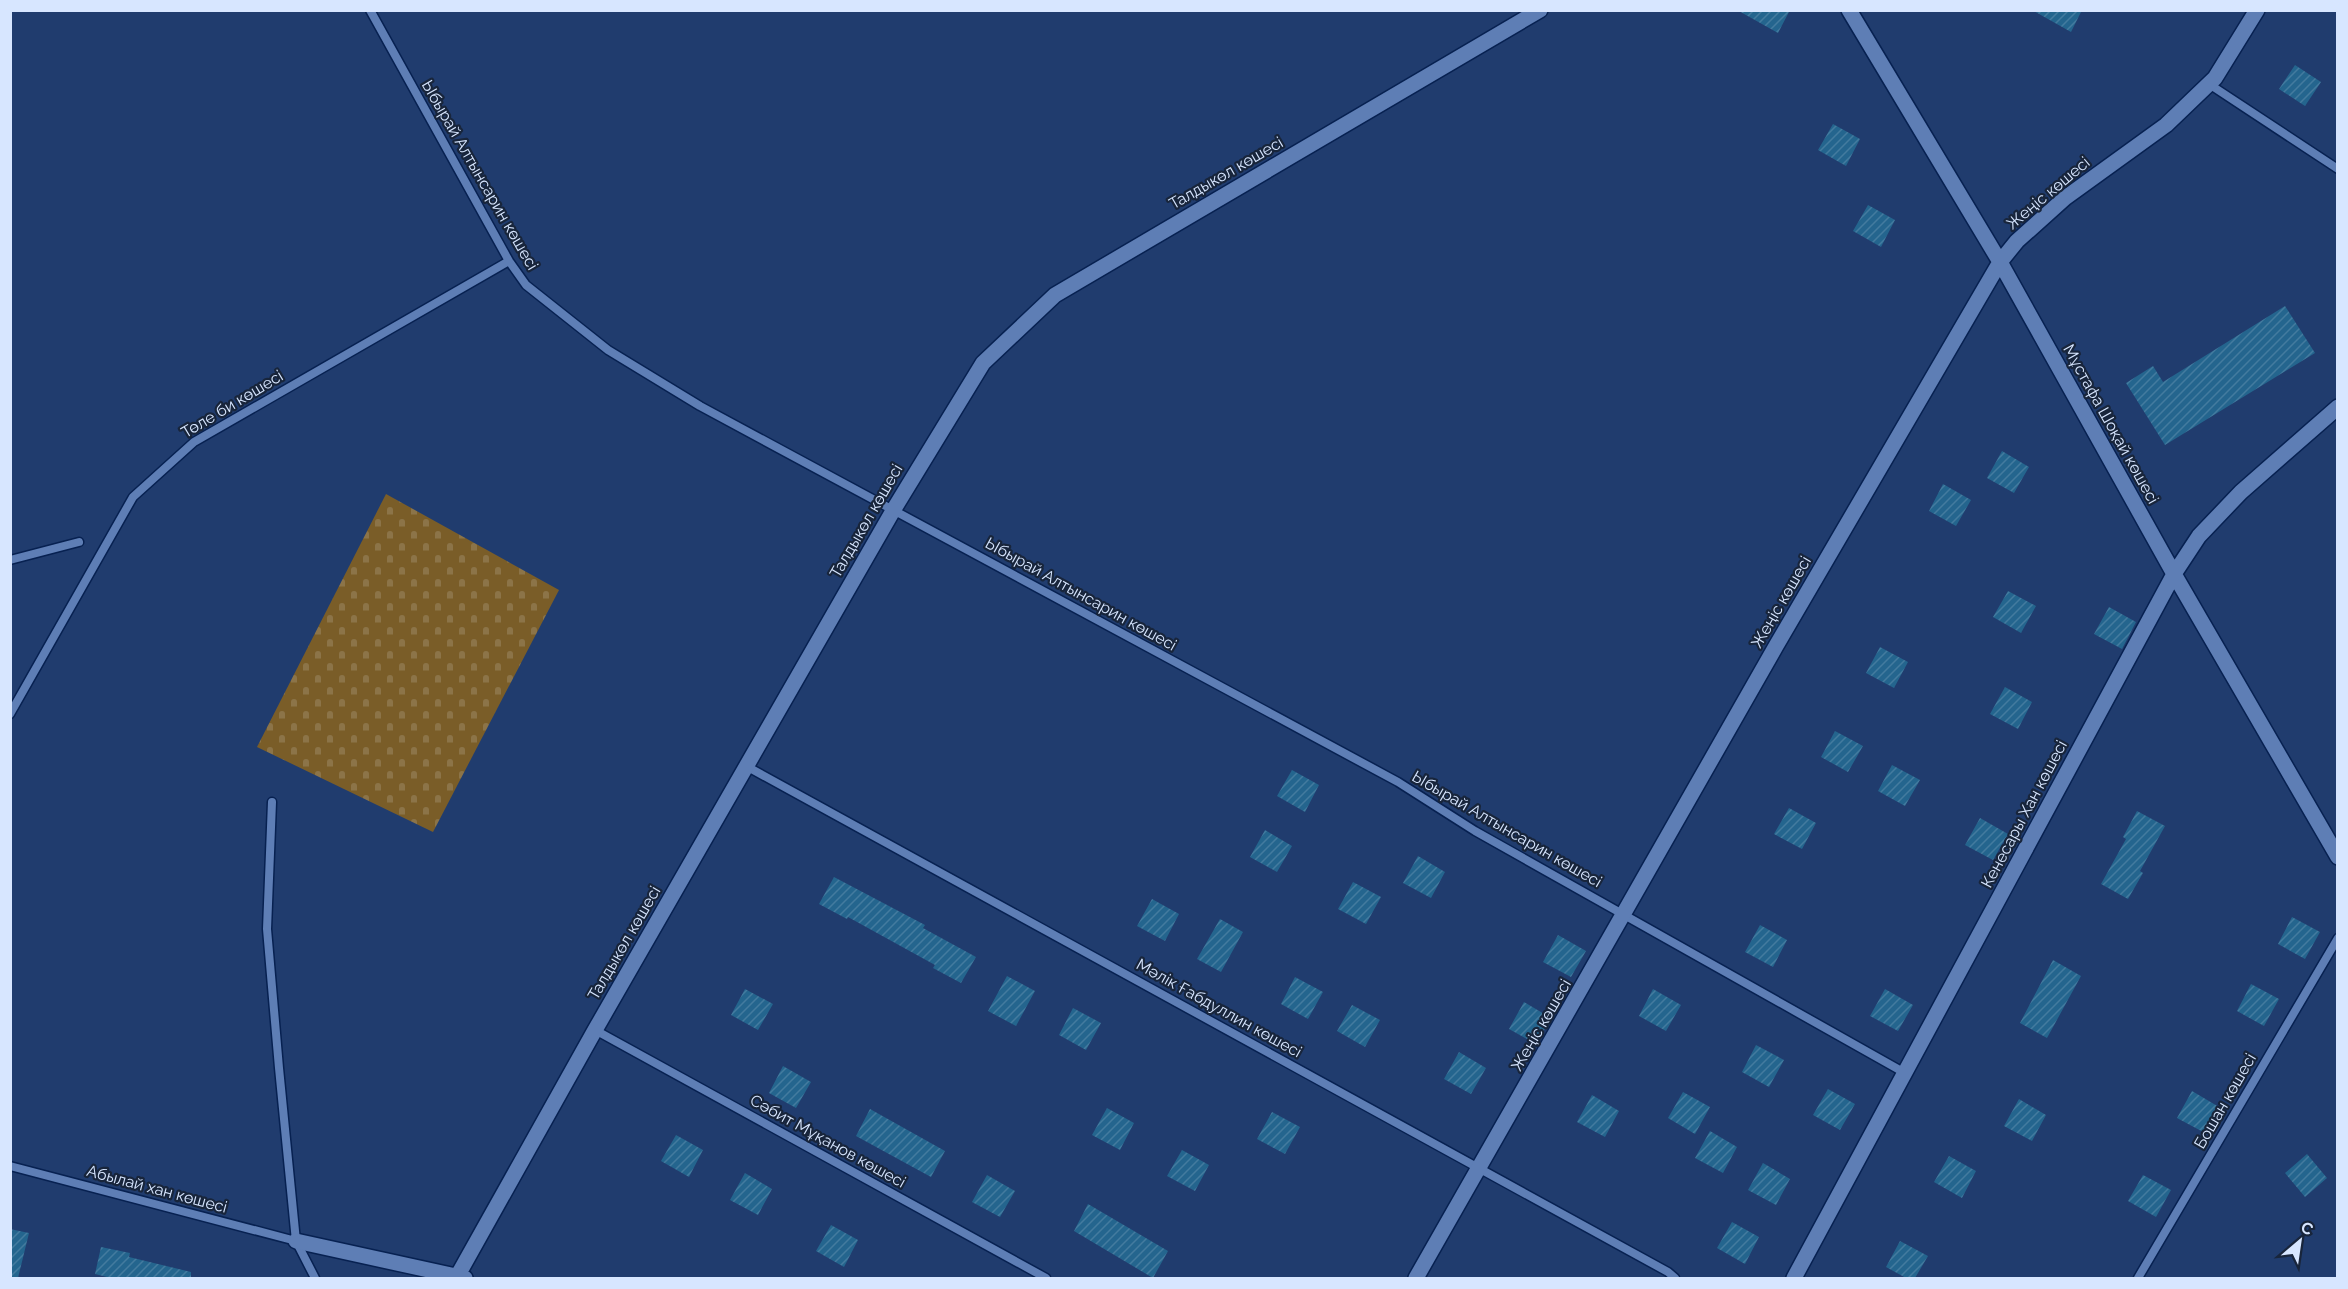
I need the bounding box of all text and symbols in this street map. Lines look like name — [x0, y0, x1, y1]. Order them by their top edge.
street label: Ыбырай Алтынсарин көшесі — [418, 77, 542, 273]
street label: Талдыкөл көшесі — [1166, 133, 1286, 213]
street label: Жеңіс көшесі — [2003, 153, 2093, 233]
street label: Мұстафа Шоқай көшесі — [2059, 341, 2163, 507]
street label: Төле би көшесі — [178, 366, 286, 442]
street label: Талдыкөл көшесі — [826, 461, 906, 581]
street label: Ыбырай Алтынсарин көшесі — [982, 533, 1180, 655]
street label: Жеңіс көшесі — [1747, 553, 1815, 651]
street label: Кенесары Хан көшесі — [1977, 737, 2071, 891]
street label: Ыбырай Алтынсарин көшесі — [1409, 767, 1605, 891]
street label: Талдыкөл көшесі — [584, 883, 664, 1003]
street label: Мәлік Ғабдуллин көшесі — [1133, 955, 1305, 1061]
street label: Жеңіс көшесі — [1507, 976, 1575, 1074]
street label: Бошан көшесі — [2190, 1050, 2260, 1152]
street label: Сәбит Мұқанов көшесі — [747, 1090, 909, 1192]
street label: Абылай хан көшесі — [85, 1161, 229, 1217]
north arrow — [2270, 1211, 2330, 1271]
text: С — [2298, 1217, 2316, 1239]

